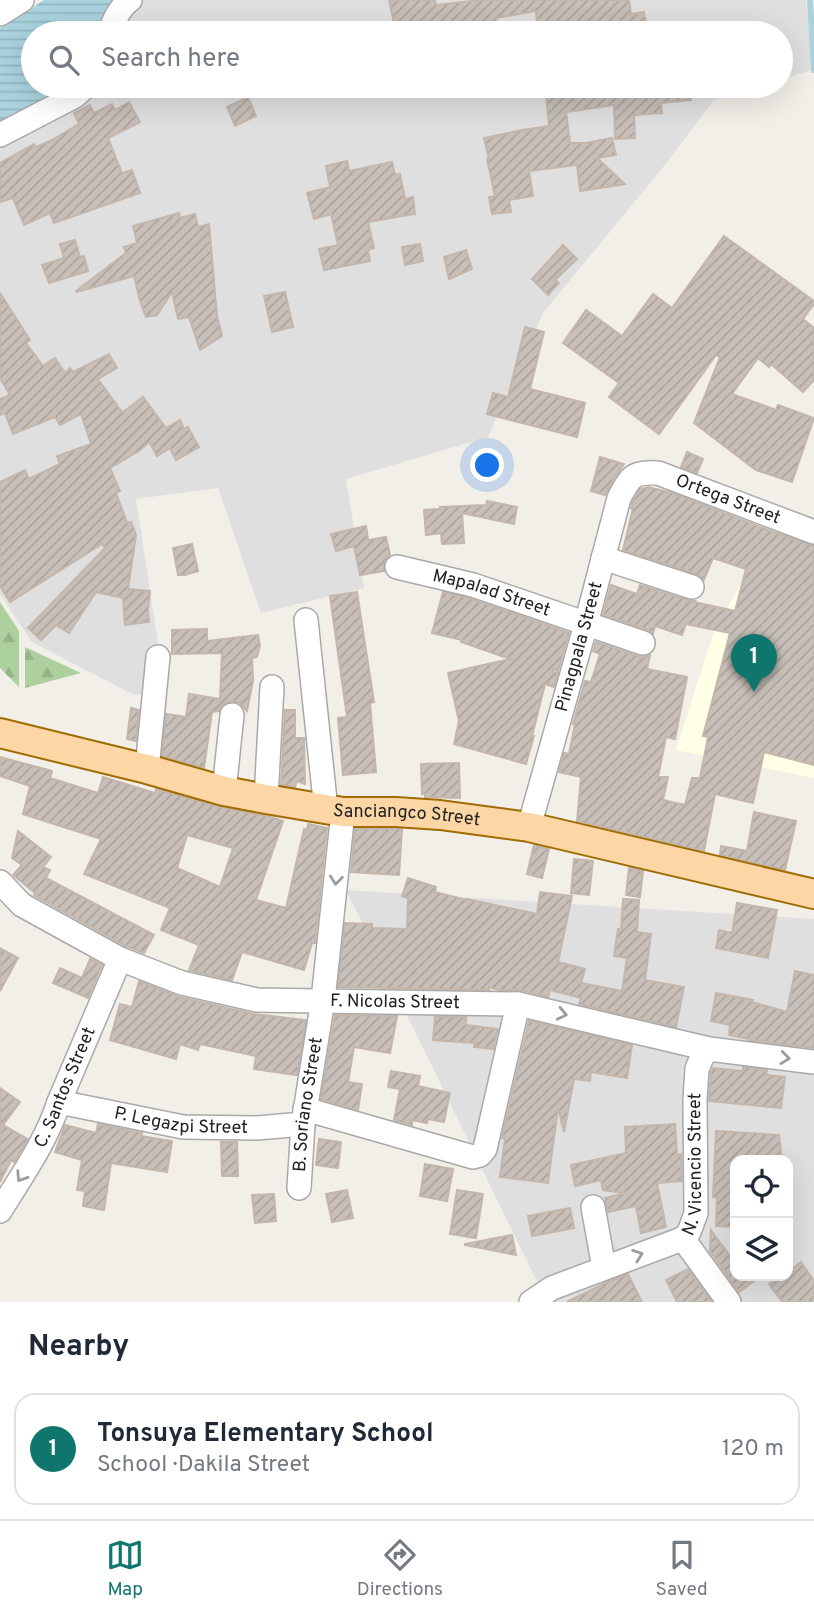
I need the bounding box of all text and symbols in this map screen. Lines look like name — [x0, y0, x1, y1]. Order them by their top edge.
search box — [21, 21, 793, 98]
icon: search — [45, 41, 83, 79]
text: Search here — [101, 43, 240, 76]
your location — [470, 448, 504, 482]
street label: Ortega Street — [672, 469, 784, 530]
street label: Mapalad Street — [430, 564, 553, 622]
street label: Pinagpala Street — [550, 579, 608, 715]
pin: 1 — [731, 634, 777, 692]
street label: Sanciangco Street — [331, 799, 482, 832]
one-way arrow — [329, 875, 344, 886]
street label: F. Nicolas Street — [330, 990, 460, 1015]
one-way arrow — [556, 1006, 568, 1020]
street label: C. Santos Street — [29, 1024, 101, 1152]
street label: B. Soriano Street — [289, 1035, 328, 1173]
one-way arrow — [779, 1051, 791, 1066]
street label: N. Vicencio Street — [677, 1092, 708, 1239]
street label: P. Legazpi Street — [112, 1102, 248, 1139]
map controls — [730, 1155, 793, 1281]
button: locate — [730, 1155, 793, 1218]
one-way arrow — [17, 1169, 30, 1182]
button: layers — [730, 1218, 793, 1281]
one-way arrow — [631, 1250, 643, 1264]
text: Nearby — [28, 1329, 129, 1366]
text: Tonsuya Elementary School — [97, 1418, 434, 1451]
text: 1 — [48, 1435, 58, 1464]
text: 120 m — [722, 1435, 784, 1464]
text: School · Dakila Street — [97, 1451, 310, 1480]
tab: Map — [106, 1536, 144, 1602]
tab: Directions — [357, 1536, 443, 1602]
tab: Saved — [656, 1536, 708, 1602]

